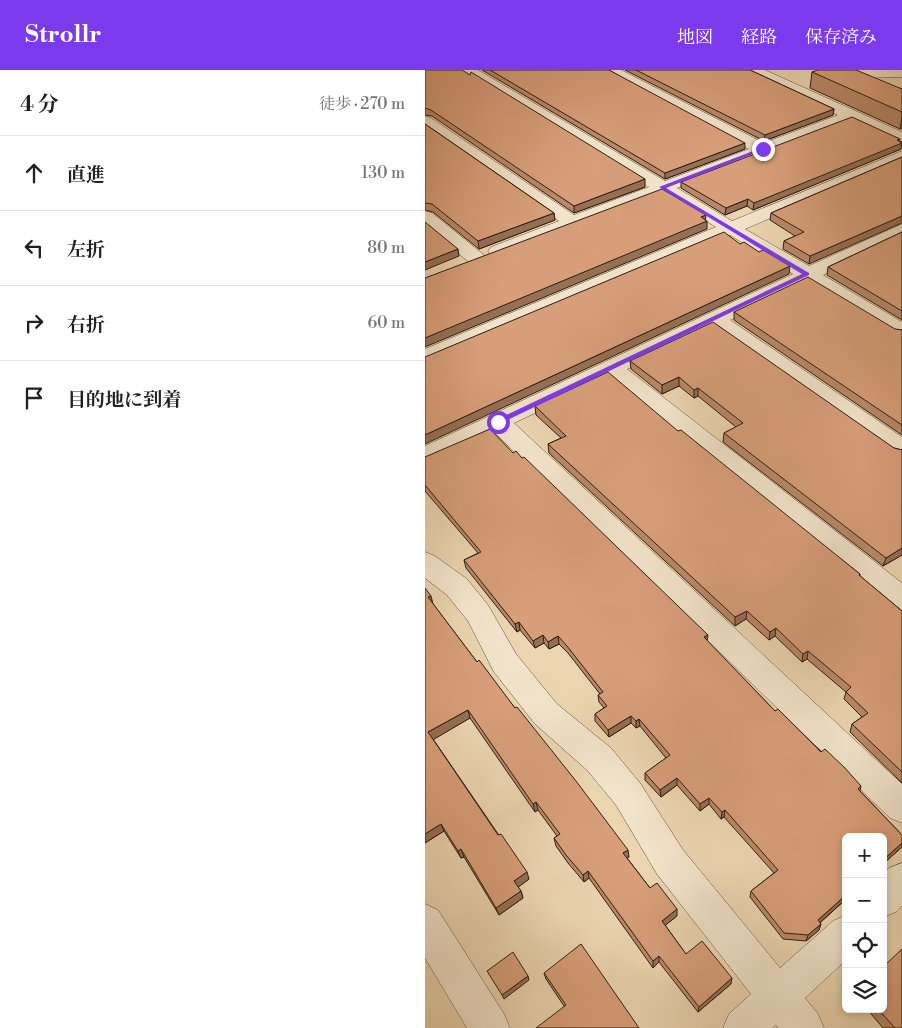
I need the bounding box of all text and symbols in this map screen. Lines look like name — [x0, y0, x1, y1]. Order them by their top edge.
text: Strollr — [25, 20, 101, 50]
text: 地図 — [677, 26, 713, 49]
text: 経路 — [741, 26, 777, 49]
text: 保存済み — [805, 26, 877, 49]
text: 4 分 — [20, 92, 58, 118]
text: 徒歩 · 270 m — [319, 94, 405, 114]
route end — [752, 138, 775, 161]
icon: ahead — [20, 159, 48, 187]
text: 直進 — [67, 163, 105, 187]
text: 130 m — [361, 163, 405, 183]
icon: left — [20, 234, 48, 262]
text: 左折 — [67, 238, 105, 262]
text: 80 m — [367, 238, 405, 258]
icon: right — [20, 309, 48, 337]
text: 右折 — [67, 313, 105, 337]
text: 60 m — [367, 313, 405, 333]
icon: arrive — [20, 384, 48, 412]
text: 目的地に到着 — [67, 388, 181, 412]
route start — [487, 411, 510, 434]
map controls — [842, 833, 887, 1013]
button: + — [842, 833, 887, 878]
button: − — [842, 878, 887, 923]
button: locate — [842, 923, 887, 968]
button: layers — [842, 968, 887, 1013]

